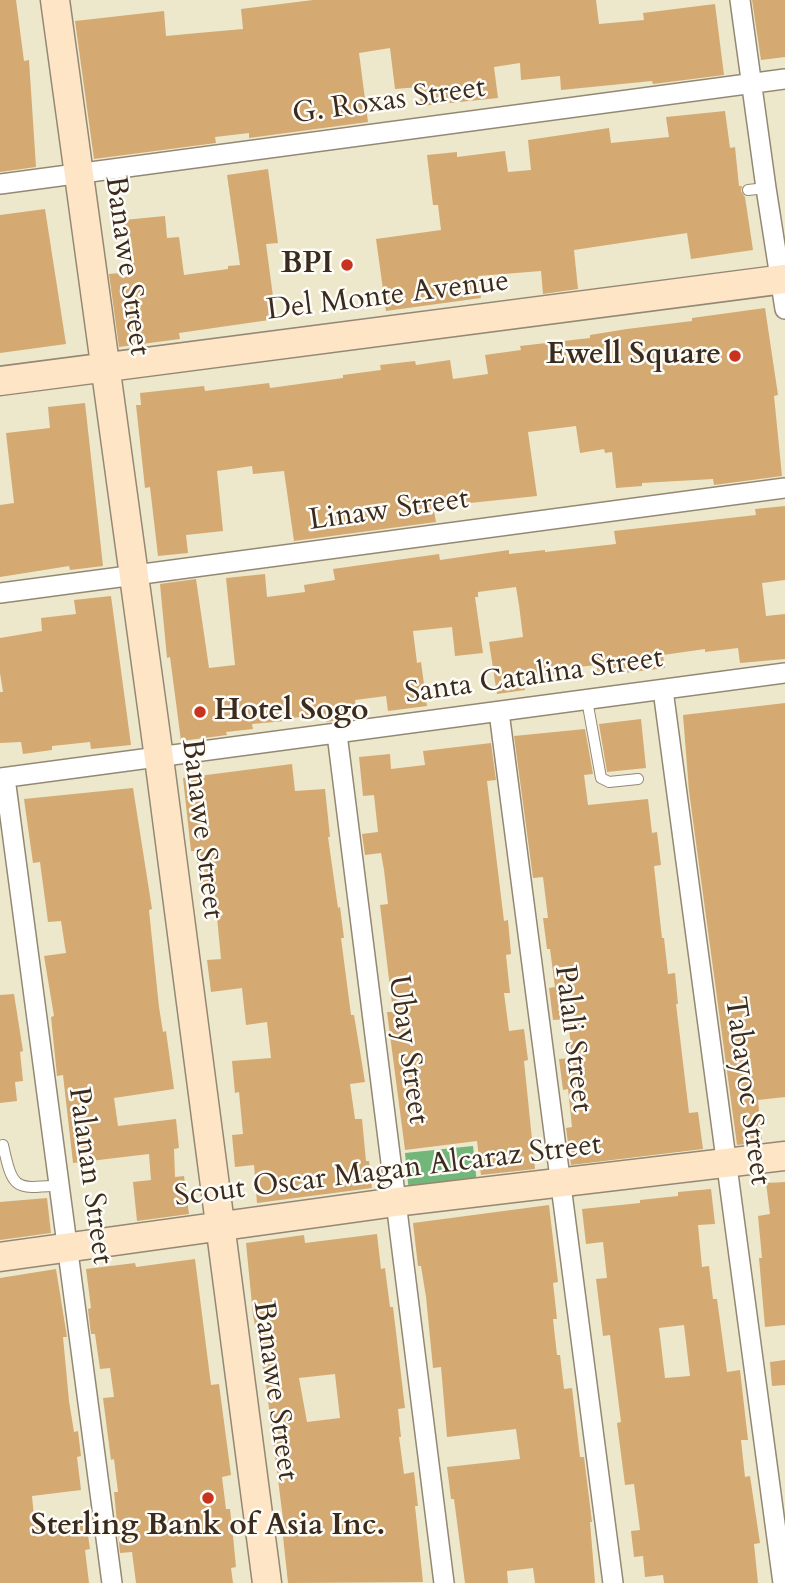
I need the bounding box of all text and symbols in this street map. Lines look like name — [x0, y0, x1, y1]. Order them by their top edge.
street label: G. Roxas Street — [290, 71, 488, 133]
street label: Banawe Street — [96, 174, 156, 358]
place label: BPI — [281, 247, 333, 283]
marker: BPI — [339, 257, 355, 273]
street label: Del Monte Avenue — [265, 264, 511, 330]
place label: Ewell Square — [546, 338, 721, 374]
marker: Ewell Square — [727, 348, 743, 364]
street label: Linaw Street — [307, 482, 471, 540]
street label: Santa Catalina Street — [403, 641, 665, 713]
place label: Hotel Sogo — [214, 694, 369, 730]
marker: Hotel Sogo — [192, 704, 208, 720]
street label: Banawe Street — [172, 737, 230, 921]
street label: Palali Street — [545, 964, 599, 1114]
street label: Ubay Street — [379, 973, 435, 1127]
street label: Tabayoc Street — [715, 994, 777, 1188]
street label: Palanan Street — [59, 1085, 119, 1267]
street label: Scout Oscar Magan Alcaraz Street — [173, 1128, 603, 1216]
street label: Banawe Street — [244, 1299, 304, 1483]
marker: Sterling Bank of Asia Inc. — [200, 1490, 216, 1506]
place label: Sterling Bank of Asia Inc. — [31, 1509, 385, 1545]

